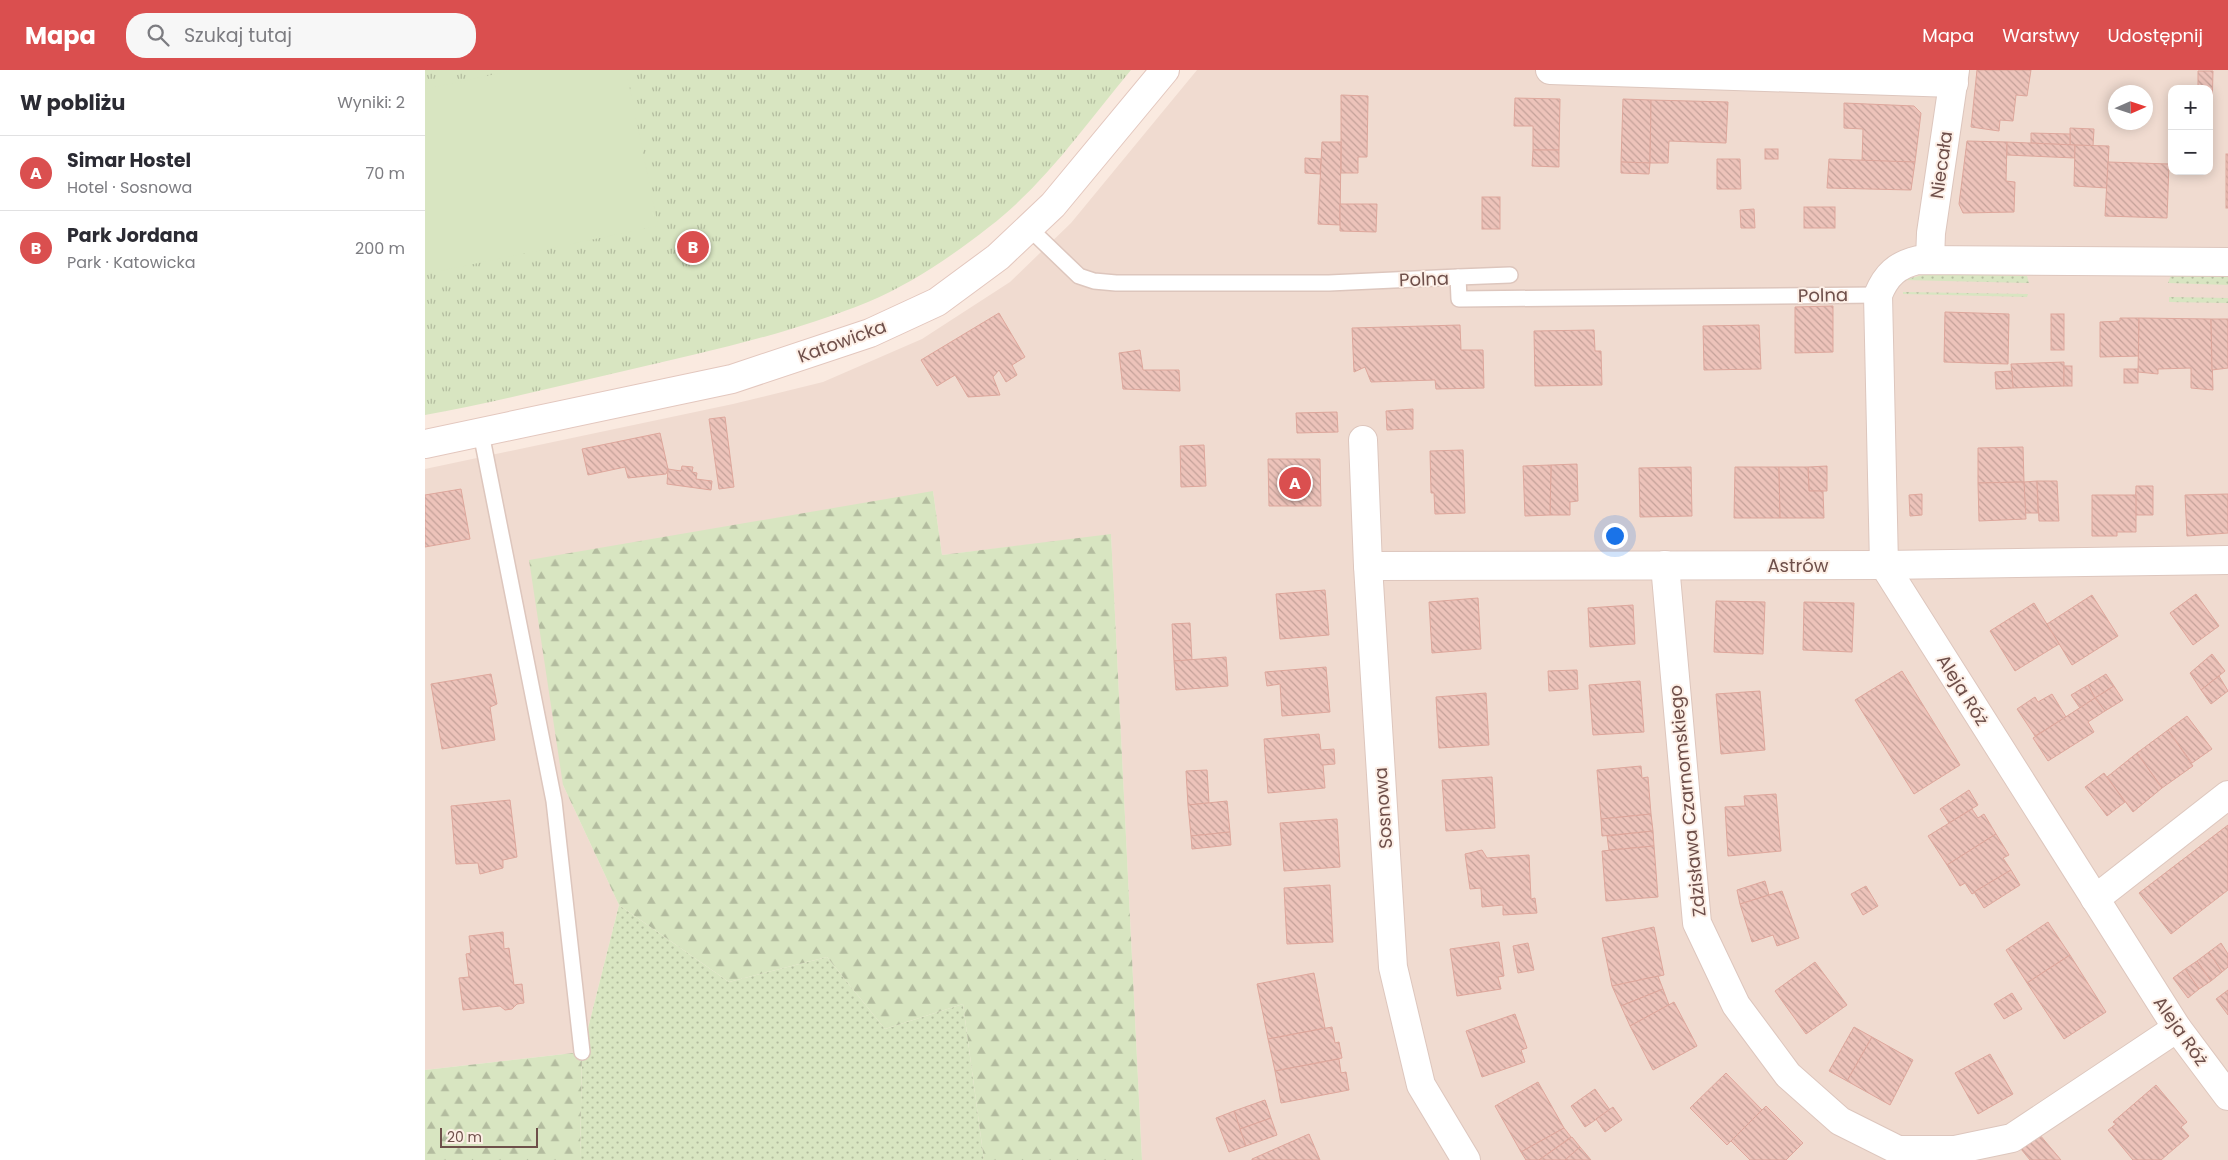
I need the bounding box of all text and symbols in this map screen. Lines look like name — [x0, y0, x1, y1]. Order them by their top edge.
search box — [126, 13, 476, 58]
text: Mapa — [25, 19, 96, 52]
icon: search — [144, 21, 172, 49]
text: Szukaj tutaj — [184, 22, 292, 49]
text: Mapa — [1922, 23, 1974, 48]
text: Warstwy — [2002, 23, 2079, 48]
text: Udostępnij — [2107, 23, 2203, 48]
north arrow — [2108, 85, 2153, 130]
map controls — [2168, 85, 2213, 175]
button: + — [2168, 85, 2213, 130]
text: W pobliżu — [20, 88, 125, 117]
text: Wyniki: 2 — [337, 91, 405, 114]
street label: Niecała — [1924, 130, 1958, 200]
button: − — [2168, 130, 2213, 175]
text: Simar Hostel — [67, 147, 191, 174]
text: A — [30, 162, 42, 185]
text: 70 m — [365, 162, 405, 185]
text: Hotel · Sosnowa — [67, 176, 192, 199]
text: Park Jordana — [67, 222, 198, 249]
pin: B — [677, 228, 709, 266]
text: B — [31, 237, 41, 260]
text: 200 m — [355, 237, 405, 260]
text: Park · Katowicka — [67, 251, 196, 274]
street label: Polna — [1399, 266, 1449, 292]
street label: Polna — [1798, 282, 1848, 308]
street label: Katowicka — [794, 313, 890, 369]
pin: A — [1279, 464, 1311, 502]
your location — [1602, 523, 1628, 549]
street label: Astrów — [1767, 553, 1829, 578]
street label: Aleja Róż — [1931, 650, 1995, 730]
street label: Zdzisława Czarnomskiego — [1662, 684, 1712, 918]
street label: Sosnowa — [1368, 767, 1398, 849]
street label: Aleja Róż — [2148, 991, 2214, 1071]
scale bar — [440, 1125, 537, 1148]
text: 20 m — [447, 1127, 482, 1147]

